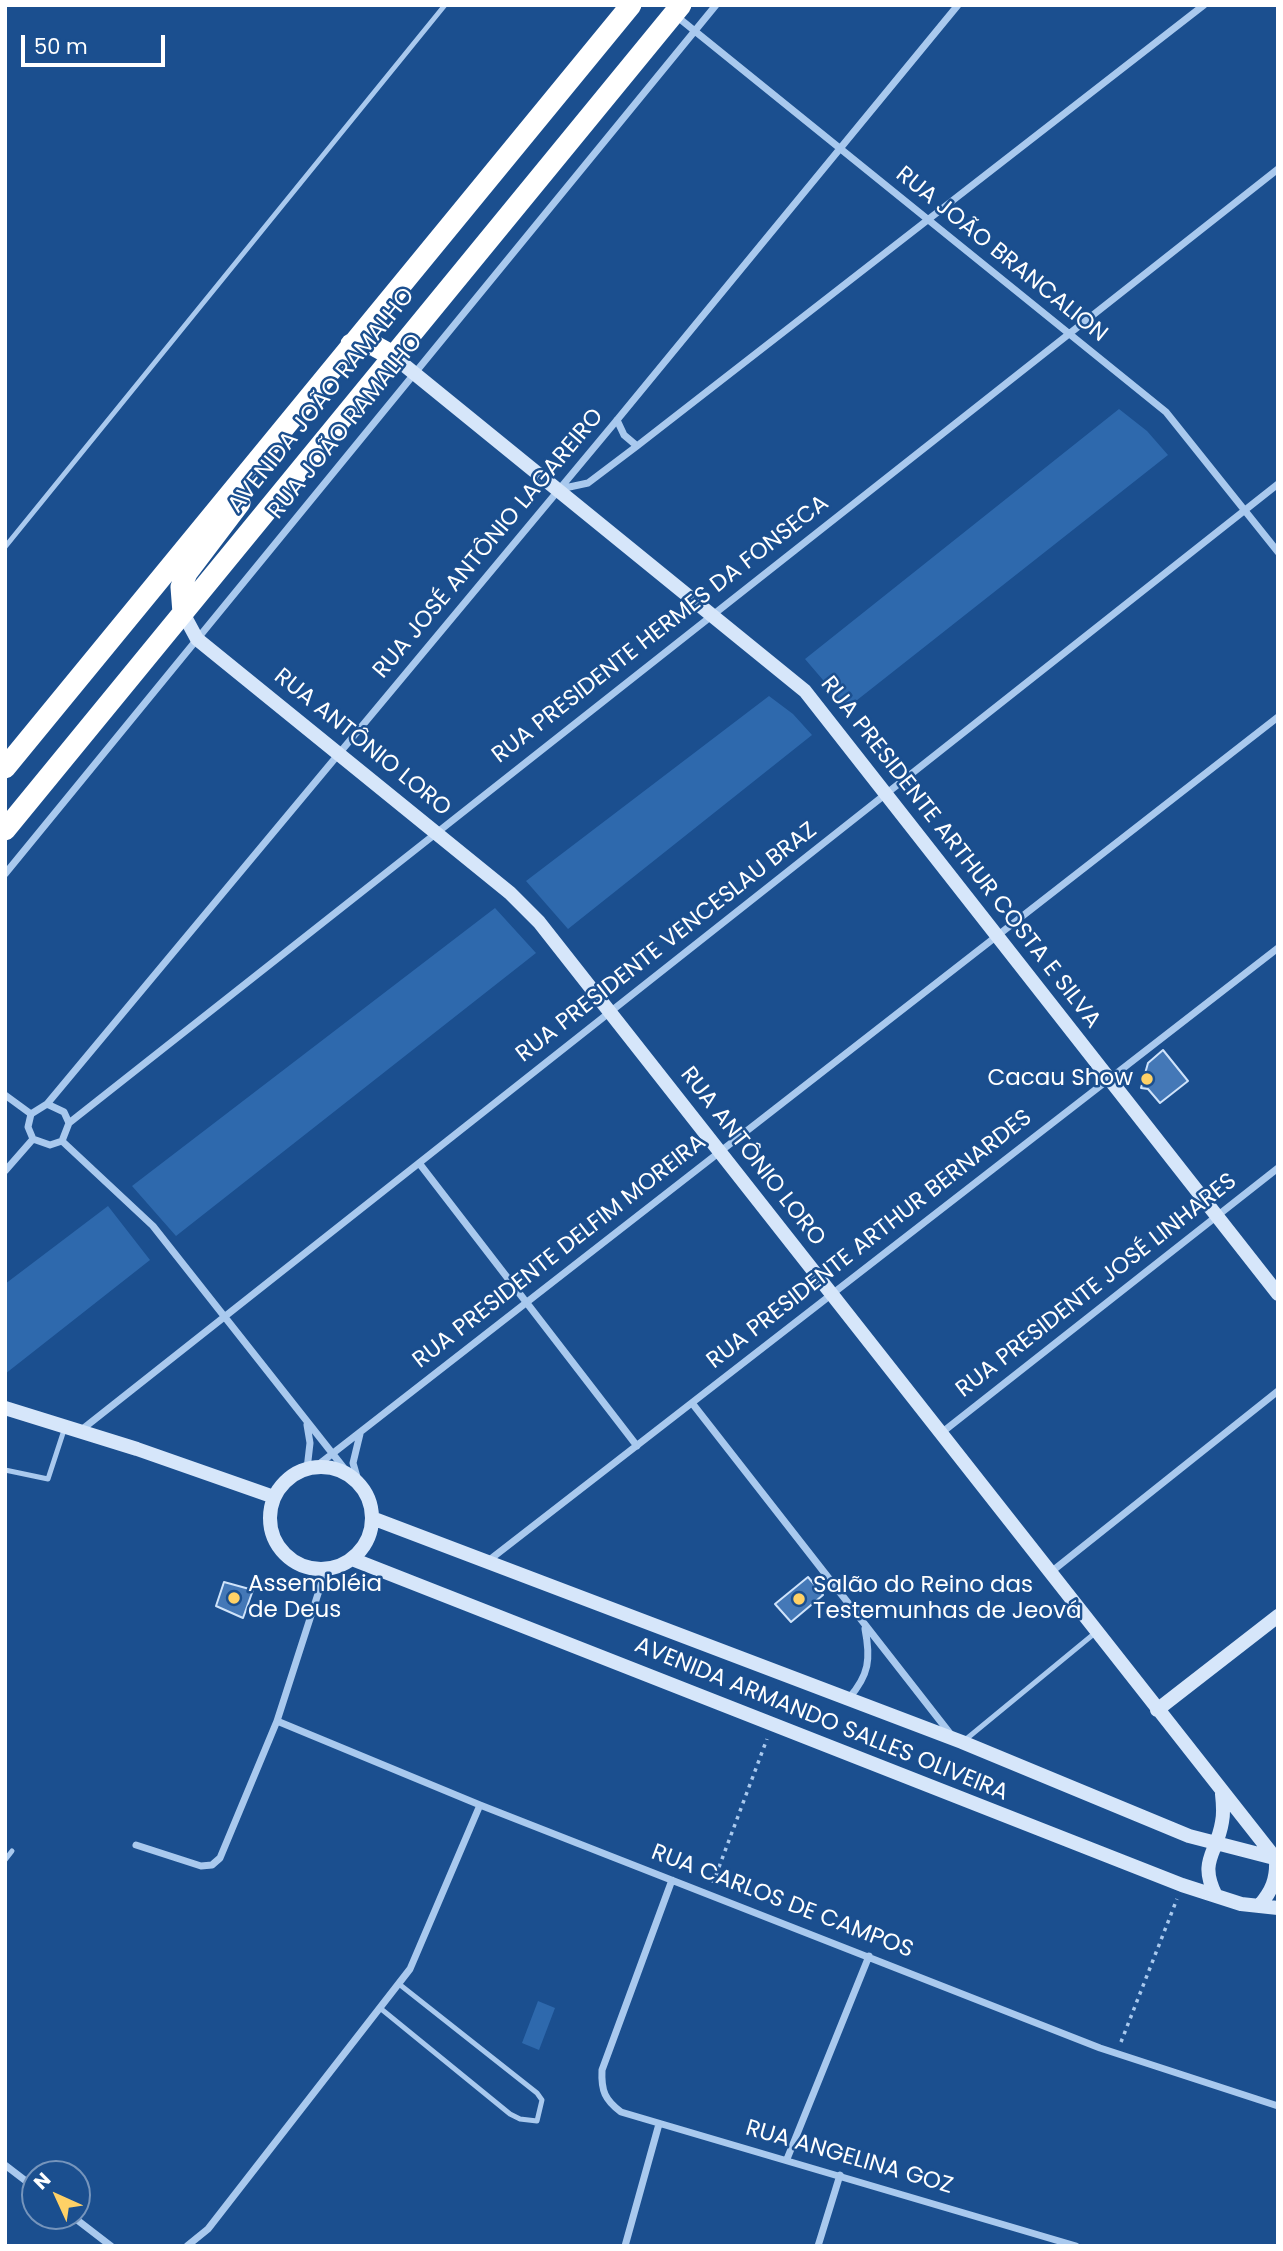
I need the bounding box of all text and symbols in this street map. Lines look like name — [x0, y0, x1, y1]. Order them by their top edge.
scale bar — [24, 21, 168, 65]
text: 50 m — [34, 32, 88, 61]
street label: RUA JOÃO BRANCALION — [890, 161, 1112, 349]
street label: AVENIDA JOÃO RAMALHO — [223, 283, 421, 519]
street label: RUA JOÃO RAMALHO — [263, 329, 429, 525]
street label: RUA JOSÉ ANTÔNIO LAGAREIRO — [368, 404, 610, 684]
street label: RUA PRESIDENTE HERMES DA FONSECA — [487, 490, 835, 770]
street label: RUA ANTÔNIO LORO — [268, 663, 456, 823]
street label: RUA PRESIDENTE ARTHUR COSTA E SILVA — [814, 672, 1106, 1034]
street label: RUA PRESIDENTE VENCESLAU BRAZ — [511, 817, 823, 1069]
street label: RUA ANTÔNIO LORO — [674, 1062, 830, 1252]
place label: Cacau Show — [988, 1065, 1133, 1093]
marker: Cacau Show — [1139, 1071, 1155, 1087]
street label: RUA PRESIDENTE ARTHUR BERNARDES — [702, 1105, 1038, 1375]
street label: RUA PRESIDENTE DELFIM MOREIRA — [408, 1129, 712, 1375]
street label: RUA PRESIDENTE JOSÉ LINHARES — [951, 1168, 1243, 1404]
place label: Assembléia de Deus — [248, 1571, 382, 1625]
place label: Salão do Reino das Testemunhas de Jeová — [813, 1572, 1081, 1626]
marker: Assembléia de Deus — [226, 1590, 242, 1606]
marker: Salão do Reino das Testemunhas de Jeová — [791, 1591, 807, 1607]
street label: AVENIDA ARMANDO SALLES OLIVEIRA — [630, 1632, 1012, 1808]
street label: RUA CARLOS DE CAMPOS — [647, 1839, 917, 1965]
street label: RUA ANGELINA GOZ — [742, 2115, 956, 2201]
north arrow — [21, 2160, 91, 2230]
text: N — [28, 2167, 57, 2196]

